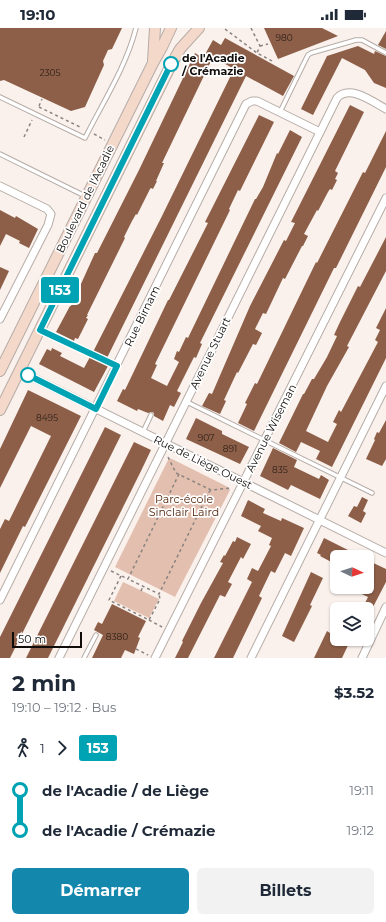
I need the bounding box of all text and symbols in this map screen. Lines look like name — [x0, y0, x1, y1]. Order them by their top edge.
text: 19:10 — [20, 5, 55, 24]
house number: 980 — [275, 32, 293, 43]
place label: de l'Acadie / Crémazie — [181, 51, 245, 78]
marker: de l'Acadie / Crémazie — [163, 56, 179, 72]
house number: 2305 — [39, 67, 61, 78]
street label: Boulevard de l'Acadie — [53, 143, 117, 255]
line badge: 153 — [37, 277, 83, 303]
text: 153 — [49, 281, 71, 299]
street label: Rue Birnam — [121, 283, 163, 349]
street label: Avenue Stuart — [186, 314, 234, 391]
unlabelled marker — [20, 367, 36, 383]
street label: Avenue Wiseman — [243, 382, 299, 474]
house number: 8495 — [36, 412, 58, 423]
street label: Rue de Liège Ouest — [151, 432, 255, 492]
house number: 907 — [198, 432, 214, 443]
house number: 891 — [223, 443, 237, 454]
house number: 835 — [272, 464, 288, 475]
park label: Parc-école Sinclair Laird — [149, 492, 219, 519]
north arrow — [330, 550, 374, 594]
map controls — [330, 550, 374, 646]
button: layers — [330, 602, 374, 646]
scale bar — [12, 630, 82, 649]
house number: 8380 — [106, 631, 128, 642]
text: 50 m — [18, 632, 46, 646]
text: 2 min — [12, 670, 76, 697]
text: $3.52 — [334, 683, 374, 702]
text: 19:10 – 19:12 · Bus — [12, 699, 116, 715]
icon: walk — [12, 737, 34, 759]
icon: forward — [51, 737, 73, 759]
text: 153 — [87, 739, 109, 757]
text: 1 — [40, 740, 45, 756]
text: de l'Acadie / de Liège — [42, 781, 209, 800]
text: 19:11 — [349, 782, 374, 798]
text: de l'Acadie / Crémazie — [42, 821, 216, 840]
text: 19:12 — [347, 822, 374, 838]
button: Démarrer — [12, 868, 189, 914]
button: Billets — [197, 868, 374, 914]

